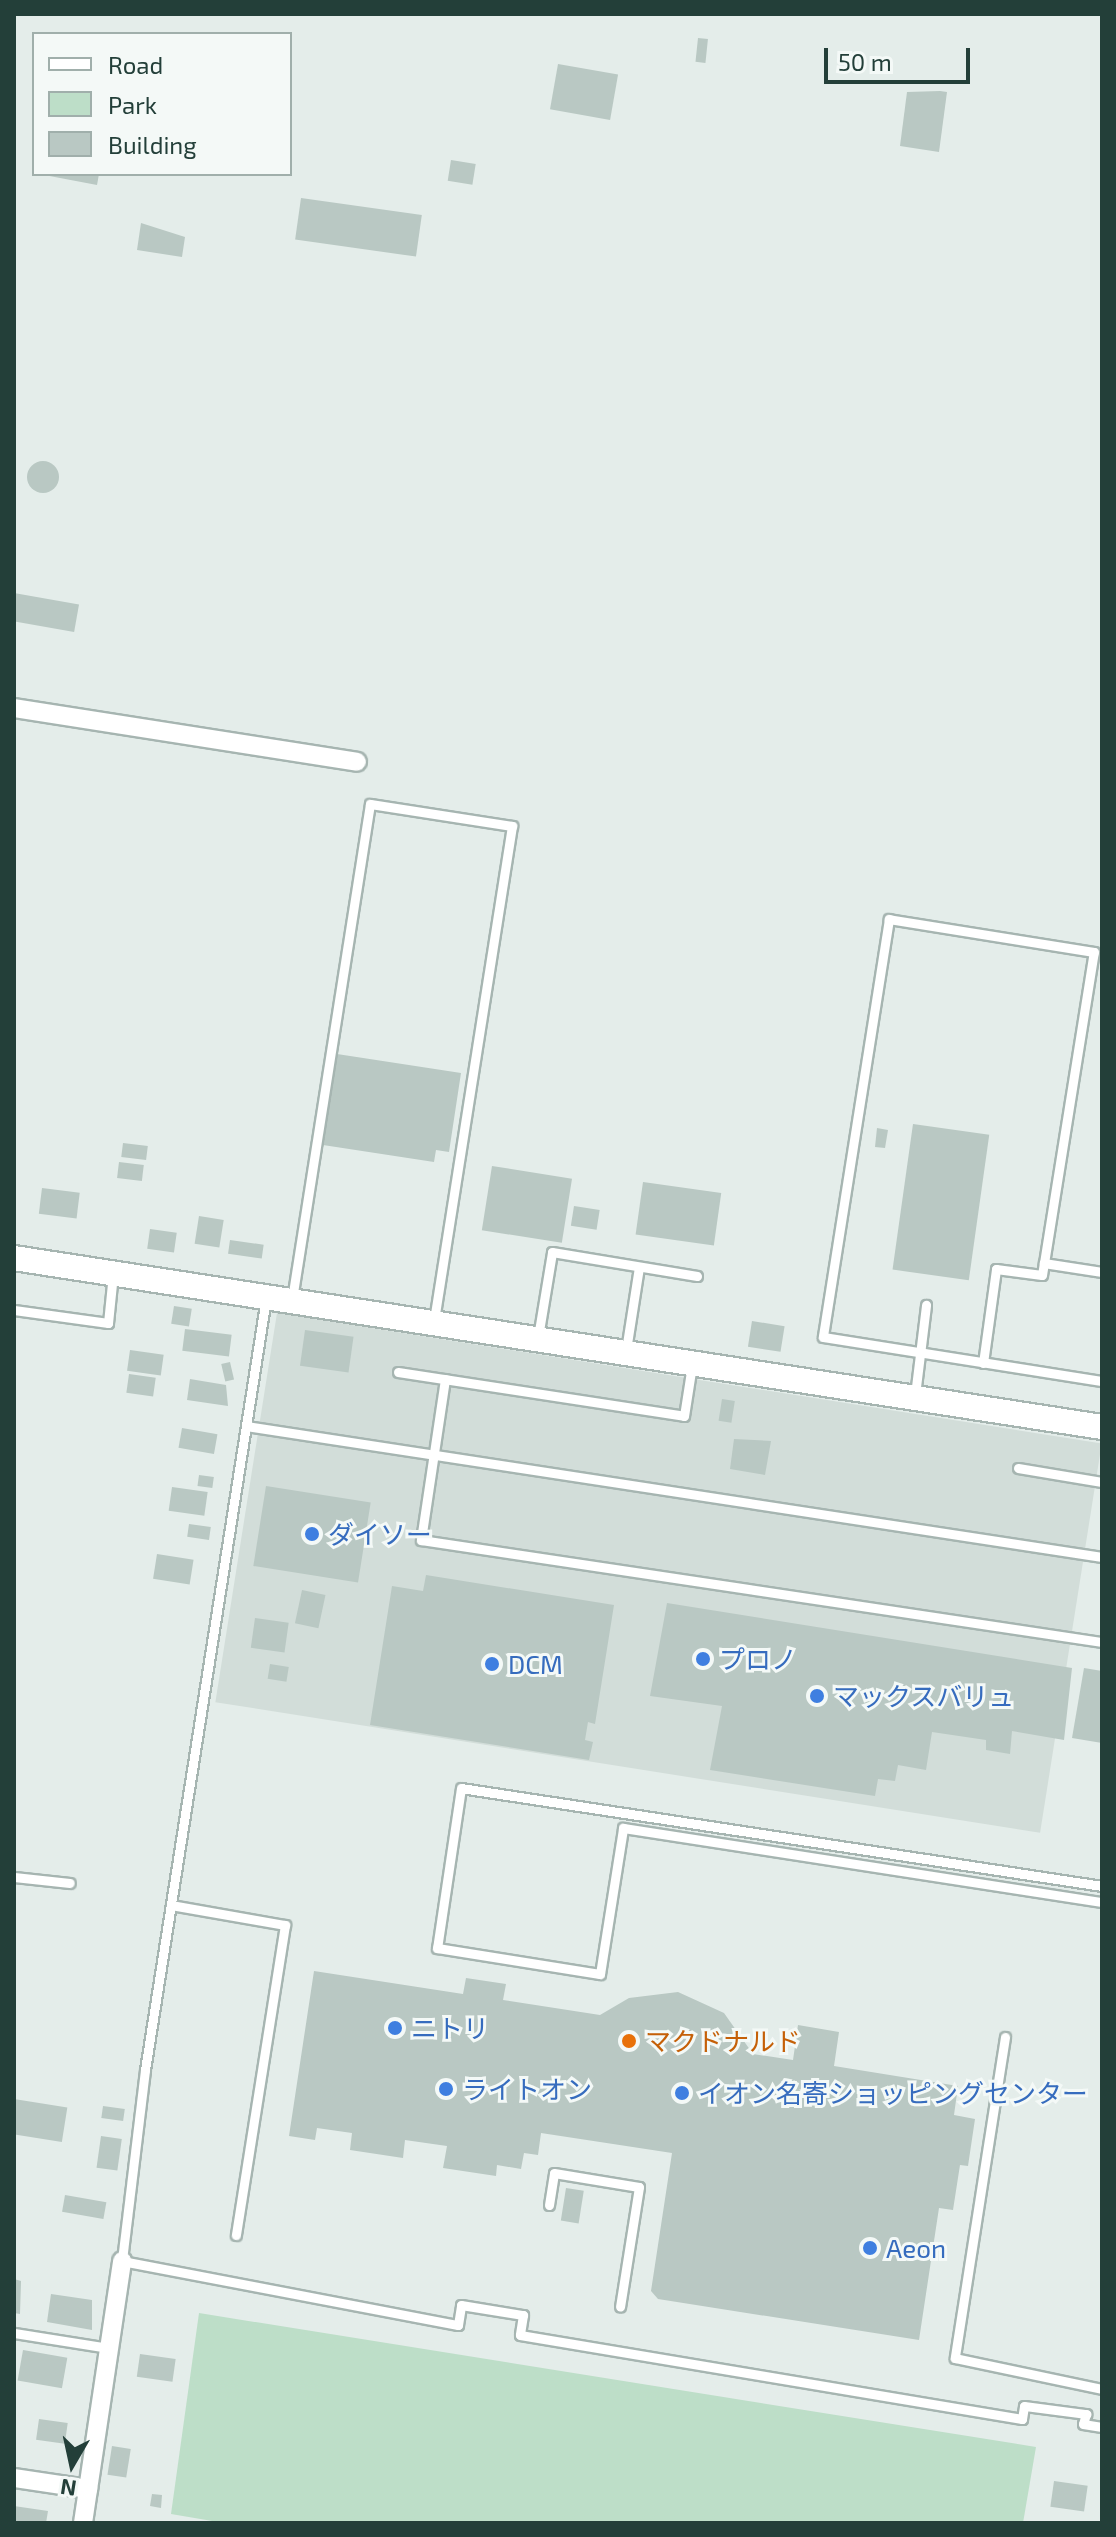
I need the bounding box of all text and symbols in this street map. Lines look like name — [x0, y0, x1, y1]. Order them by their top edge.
legend — [32, 32, 292, 176]
scale bar — [828, 32, 974, 82]
text: 50 m — [838, 47, 892, 76]
text: Road — [108, 50, 163, 79]
text: Park — [108, 90, 157, 119]
text: Building — [108, 130, 197, 159]
place label: ダイソー — [328, 1518, 432, 1550]
marker: ダイソー — [303, 1525, 321, 1543]
place label: プロノ — [719, 1643, 797, 1675]
place label: DCM — [508, 1648, 563, 1680]
marker: プロノ — [694, 1650, 712, 1668]
marker: DCM — [483, 1655, 501, 1673]
place label: マックスバリュ — [833, 1680, 1015, 1712]
marker: マックスバリュ — [808, 1687, 826, 1705]
place label: ニトリ — [411, 2012, 489, 2044]
marker: ニトリ — [386, 2019, 404, 2037]
place label: マクドナルド — [645, 2025, 801, 2057]
marker: マクドナルド — [620, 2032, 638, 2050]
place label: ライトオン — [462, 2073, 592, 2105]
place label: イオン名寄ショッピングセンター — [698, 2077, 1088, 2109]
marker: ライトオン — [437, 2080, 455, 2098]
marker: イオン名寄ショッピングセンター — [673, 2084, 691, 2102]
place label: Aeon — [886, 2232, 946, 2264]
marker: Aeon — [861, 2239, 879, 2257]
north arrow — [32, 2425, 112, 2505]
text: N — [58, 2475, 78, 2503]

